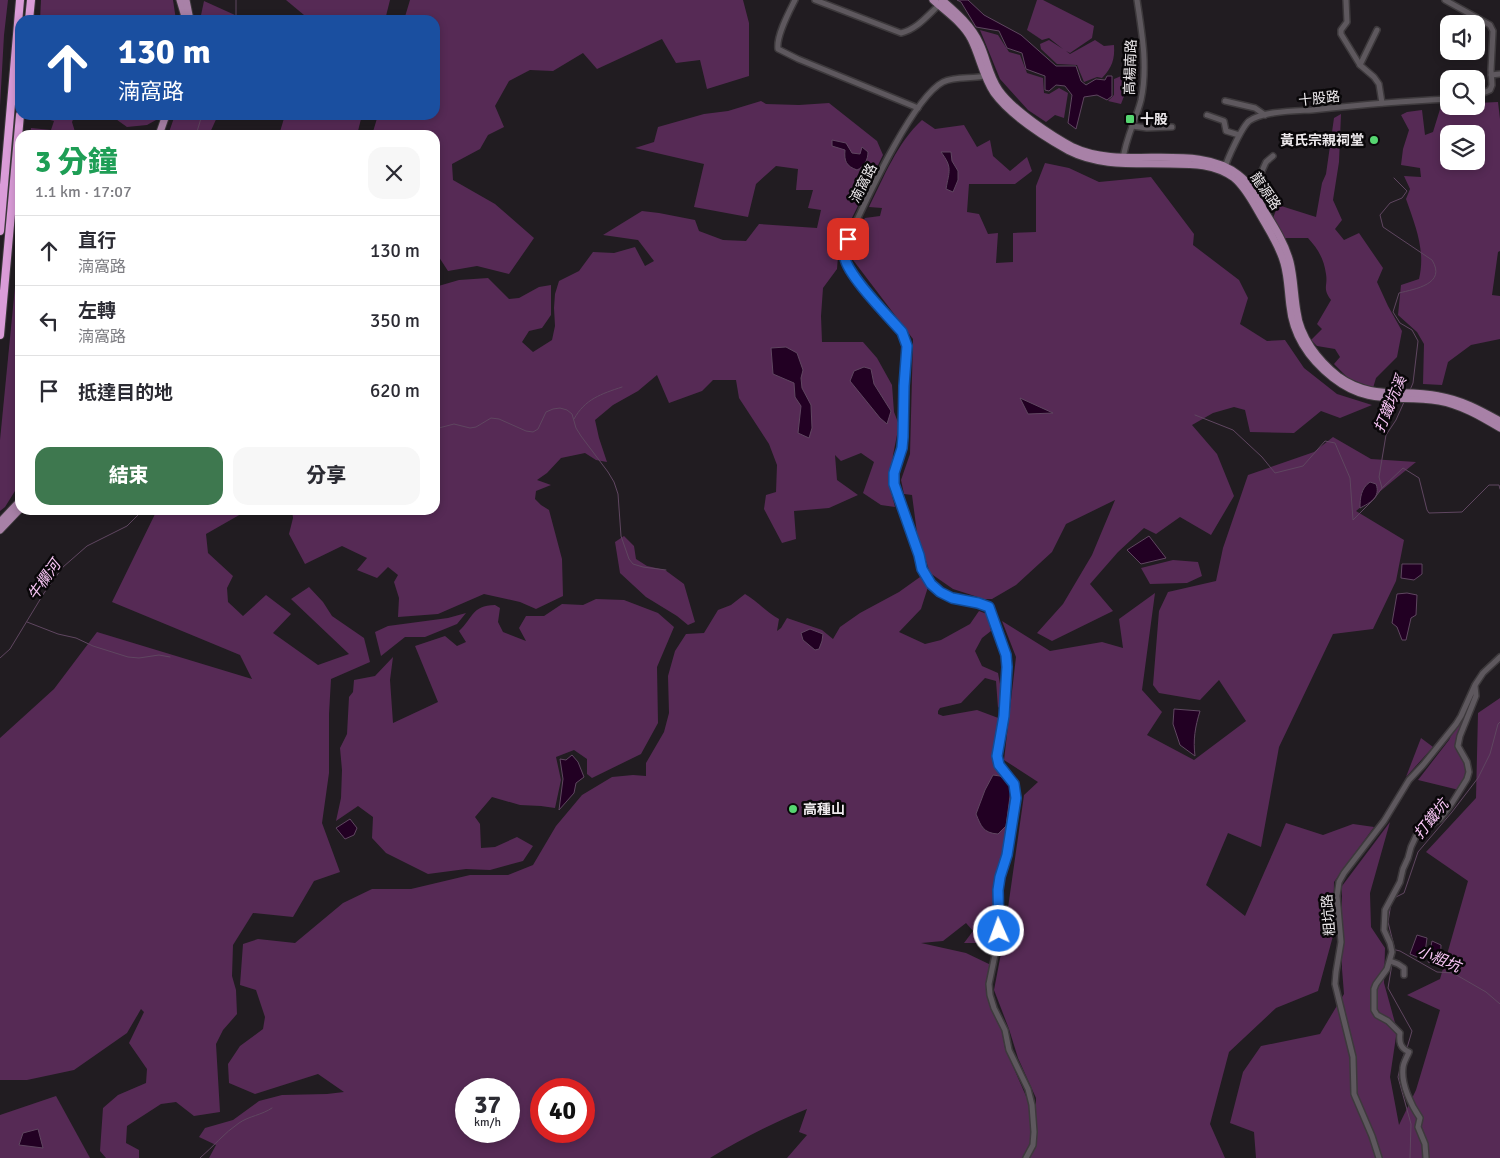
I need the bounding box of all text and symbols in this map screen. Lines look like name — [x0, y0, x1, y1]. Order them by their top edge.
map controls — [1440, 15, 1485, 170]
button: sound — [1440, 15, 1485, 60]
text: 130 m — [118, 30, 211, 73]
icon: ahead — [35, 35, 100, 100]
street label: 高楊南路 — [1121, 39, 1140, 95]
button: search — [1440, 70, 1485, 115]
text: 湳窩路 — [118, 78, 184, 105]
street label: 十股路 — [1297, 88, 1341, 109]
place label: 十股 — [1140, 111, 1168, 128]
marker: 十股 — [1124, 113, 1136, 125]
button: layers — [1440, 125, 1485, 170]
place label: 黃氏宗親祠堂 — [1280, 132, 1364, 149]
marker: 黃氏宗親祠堂 — [1368, 134, 1380, 146]
text: 3 分鐘 — [35, 144, 118, 181]
button: close — [368, 147, 420, 199]
street label: 湳窩路 — [846, 161, 881, 206]
street label: 龍源路 — [1247, 169, 1284, 213]
text: 1.1 km · 17:07 — [35, 182, 132, 202]
pin — [827, 218, 869, 260]
icon: arrive — [834, 225, 862, 253]
text: 直行 — [78, 229, 116, 253]
icon: ahead — [35, 237, 63, 265]
text: 130 m — [370, 239, 420, 263]
text: 湳窩路 — [78, 257, 126, 277]
text: 左轉 — [78, 299, 116, 323]
icon: left — [35, 307, 63, 335]
text: 350 m — [370, 309, 420, 333]
text: 湳窩路 — [78, 327, 126, 347]
water label: 打鐵坑溪 — [1370, 371, 1411, 435]
icon: arrive — [35, 377, 63, 405]
text: 620 m — [370, 379, 420, 403]
text: 抵達目的地 — [78, 381, 173, 405]
button: 結束 — [35, 447, 223, 505]
button: 分享 — [233, 447, 420, 505]
water label: 牛欄河 — [24, 554, 66, 604]
water label: 打鐵坑 — [1410, 794, 1453, 842]
place label: 高種山 — [803, 801, 845, 818]
marker: 高種山 — [787, 803, 799, 815]
street label: 粗坑路 — [1319, 893, 1338, 937]
position arrow — [972, 904, 1024, 956]
water label: 小粗坑 — [1415, 942, 1465, 977]
speed limit sign: 40 — [530, 1078, 595, 1143]
text: 37 — [474, 1089, 501, 1120]
text: km/h — [474, 1115, 501, 1130]

